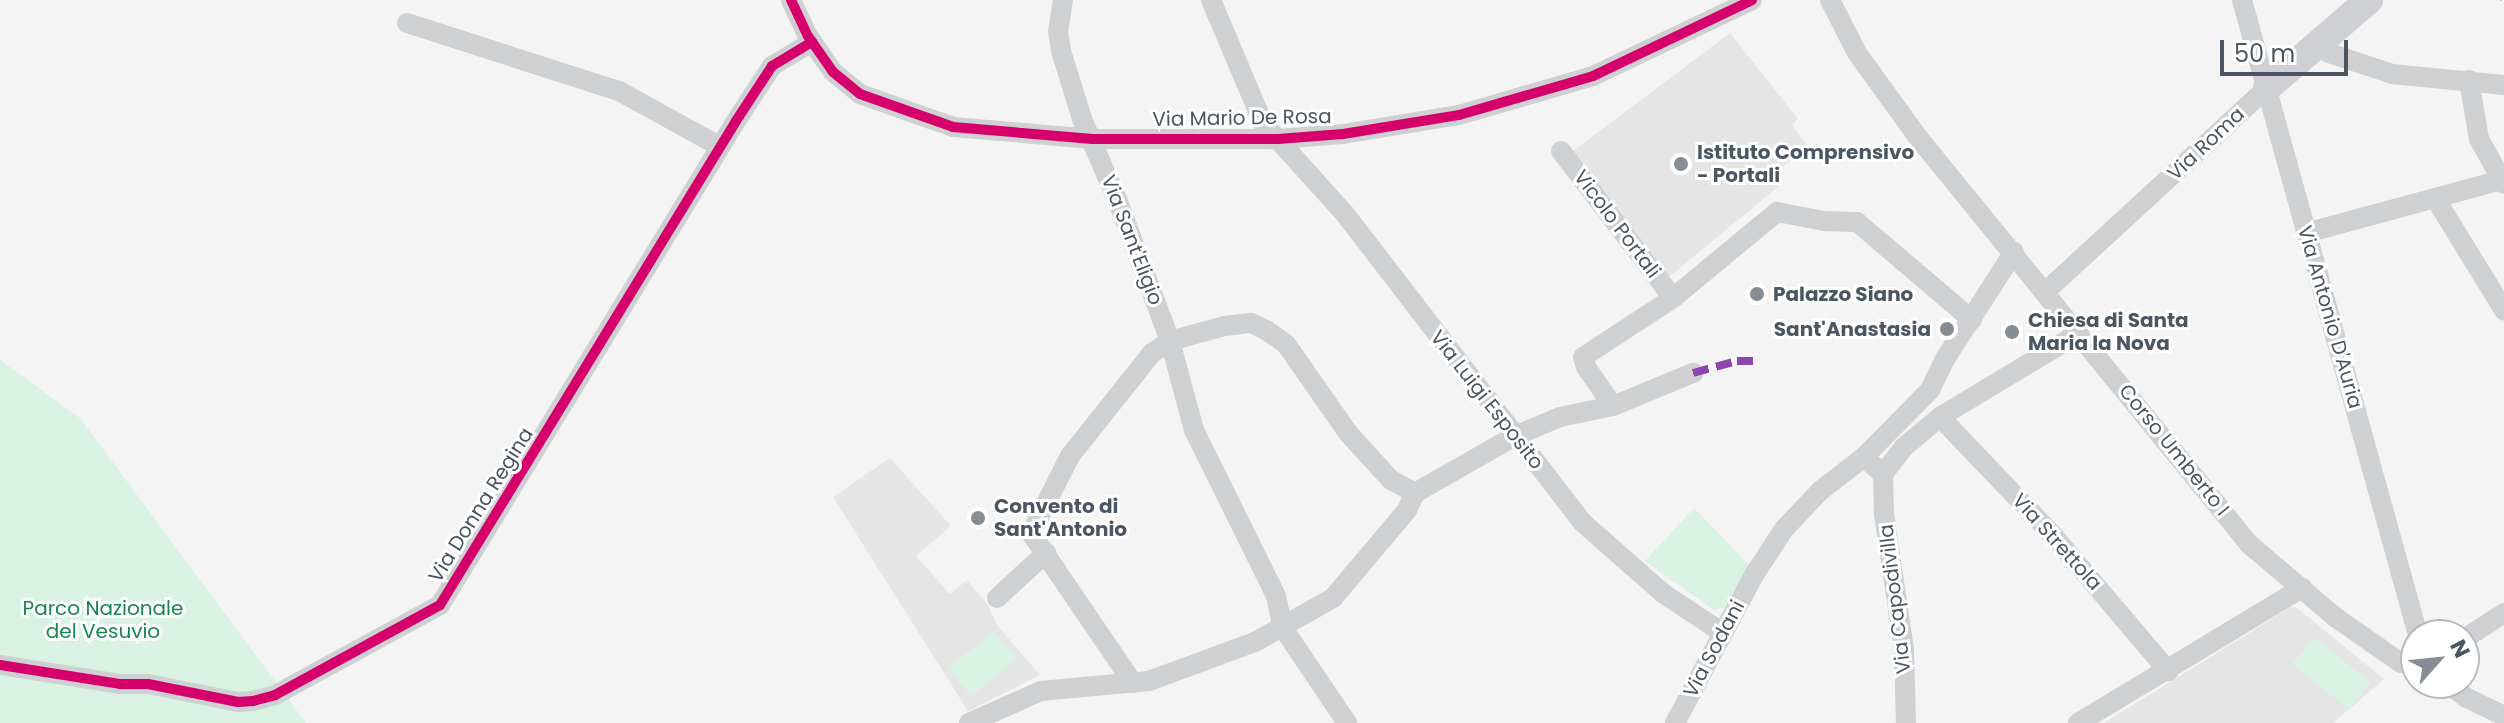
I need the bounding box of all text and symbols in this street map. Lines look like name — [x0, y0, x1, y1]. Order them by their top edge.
scale bar — [2224, 24, 2352, 74]
text: 50 m — [2234, 37, 2295, 70]
street label: Via Roma — [2163, 102, 2249, 186]
street label: Via Mario De Rosa — [1152, 104, 1332, 132]
place label: Istituto Comprensivo - Portali — [1697, 140, 1914, 187]
marker: Istituto Comprensivo - Portali — [1672, 155, 1690, 173]
street label: Vicolo Portali — [1569, 165, 1665, 283]
street label: Via Sant'Eligio — [1096, 172, 1168, 308]
street label: Via Antonio D'Auria — [2292, 223, 2368, 411]
place label: Palazzo Siano — [1773, 282, 1913, 306]
marker: Palazzo Siano — [1748, 285, 1766, 303]
place label: Chiesa di Santa Maria la Nova — [2028, 308, 2189, 355]
place label: Sant'Anastasia — [1774, 317, 1931, 341]
marker: Sant'Anastasia — [1938, 320, 1956, 338]
marker: Chiesa di Santa Maria la Nova — [2003, 323, 2021, 341]
street label: Via Luigi Esposito — [1425, 326, 1549, 474]
street label: Corso Umberto I — [2114, 379, 2234, 521]
street label: Via Donna Regina — [424, 423, 538, 587]
street label: Via Strettola — [2007, 489, 2107, 595]
place label: Convento di Sant'Antonio — [994, 494, 1127, 541]
marker: Convento di Sant'Antonio — [969, 509, 987, 527]
street label: Via Capodivilla — [1874, 523, 1916, 675]
street label: Via Sodani — [1678, 596, 1750, 702]
park label: Parco Nazionale del Vesuvio — [23, 597, 183, 644]
north arrow — [2400, 619, 2480, 699]
text: N — [2442, 634, 2478, 663]

